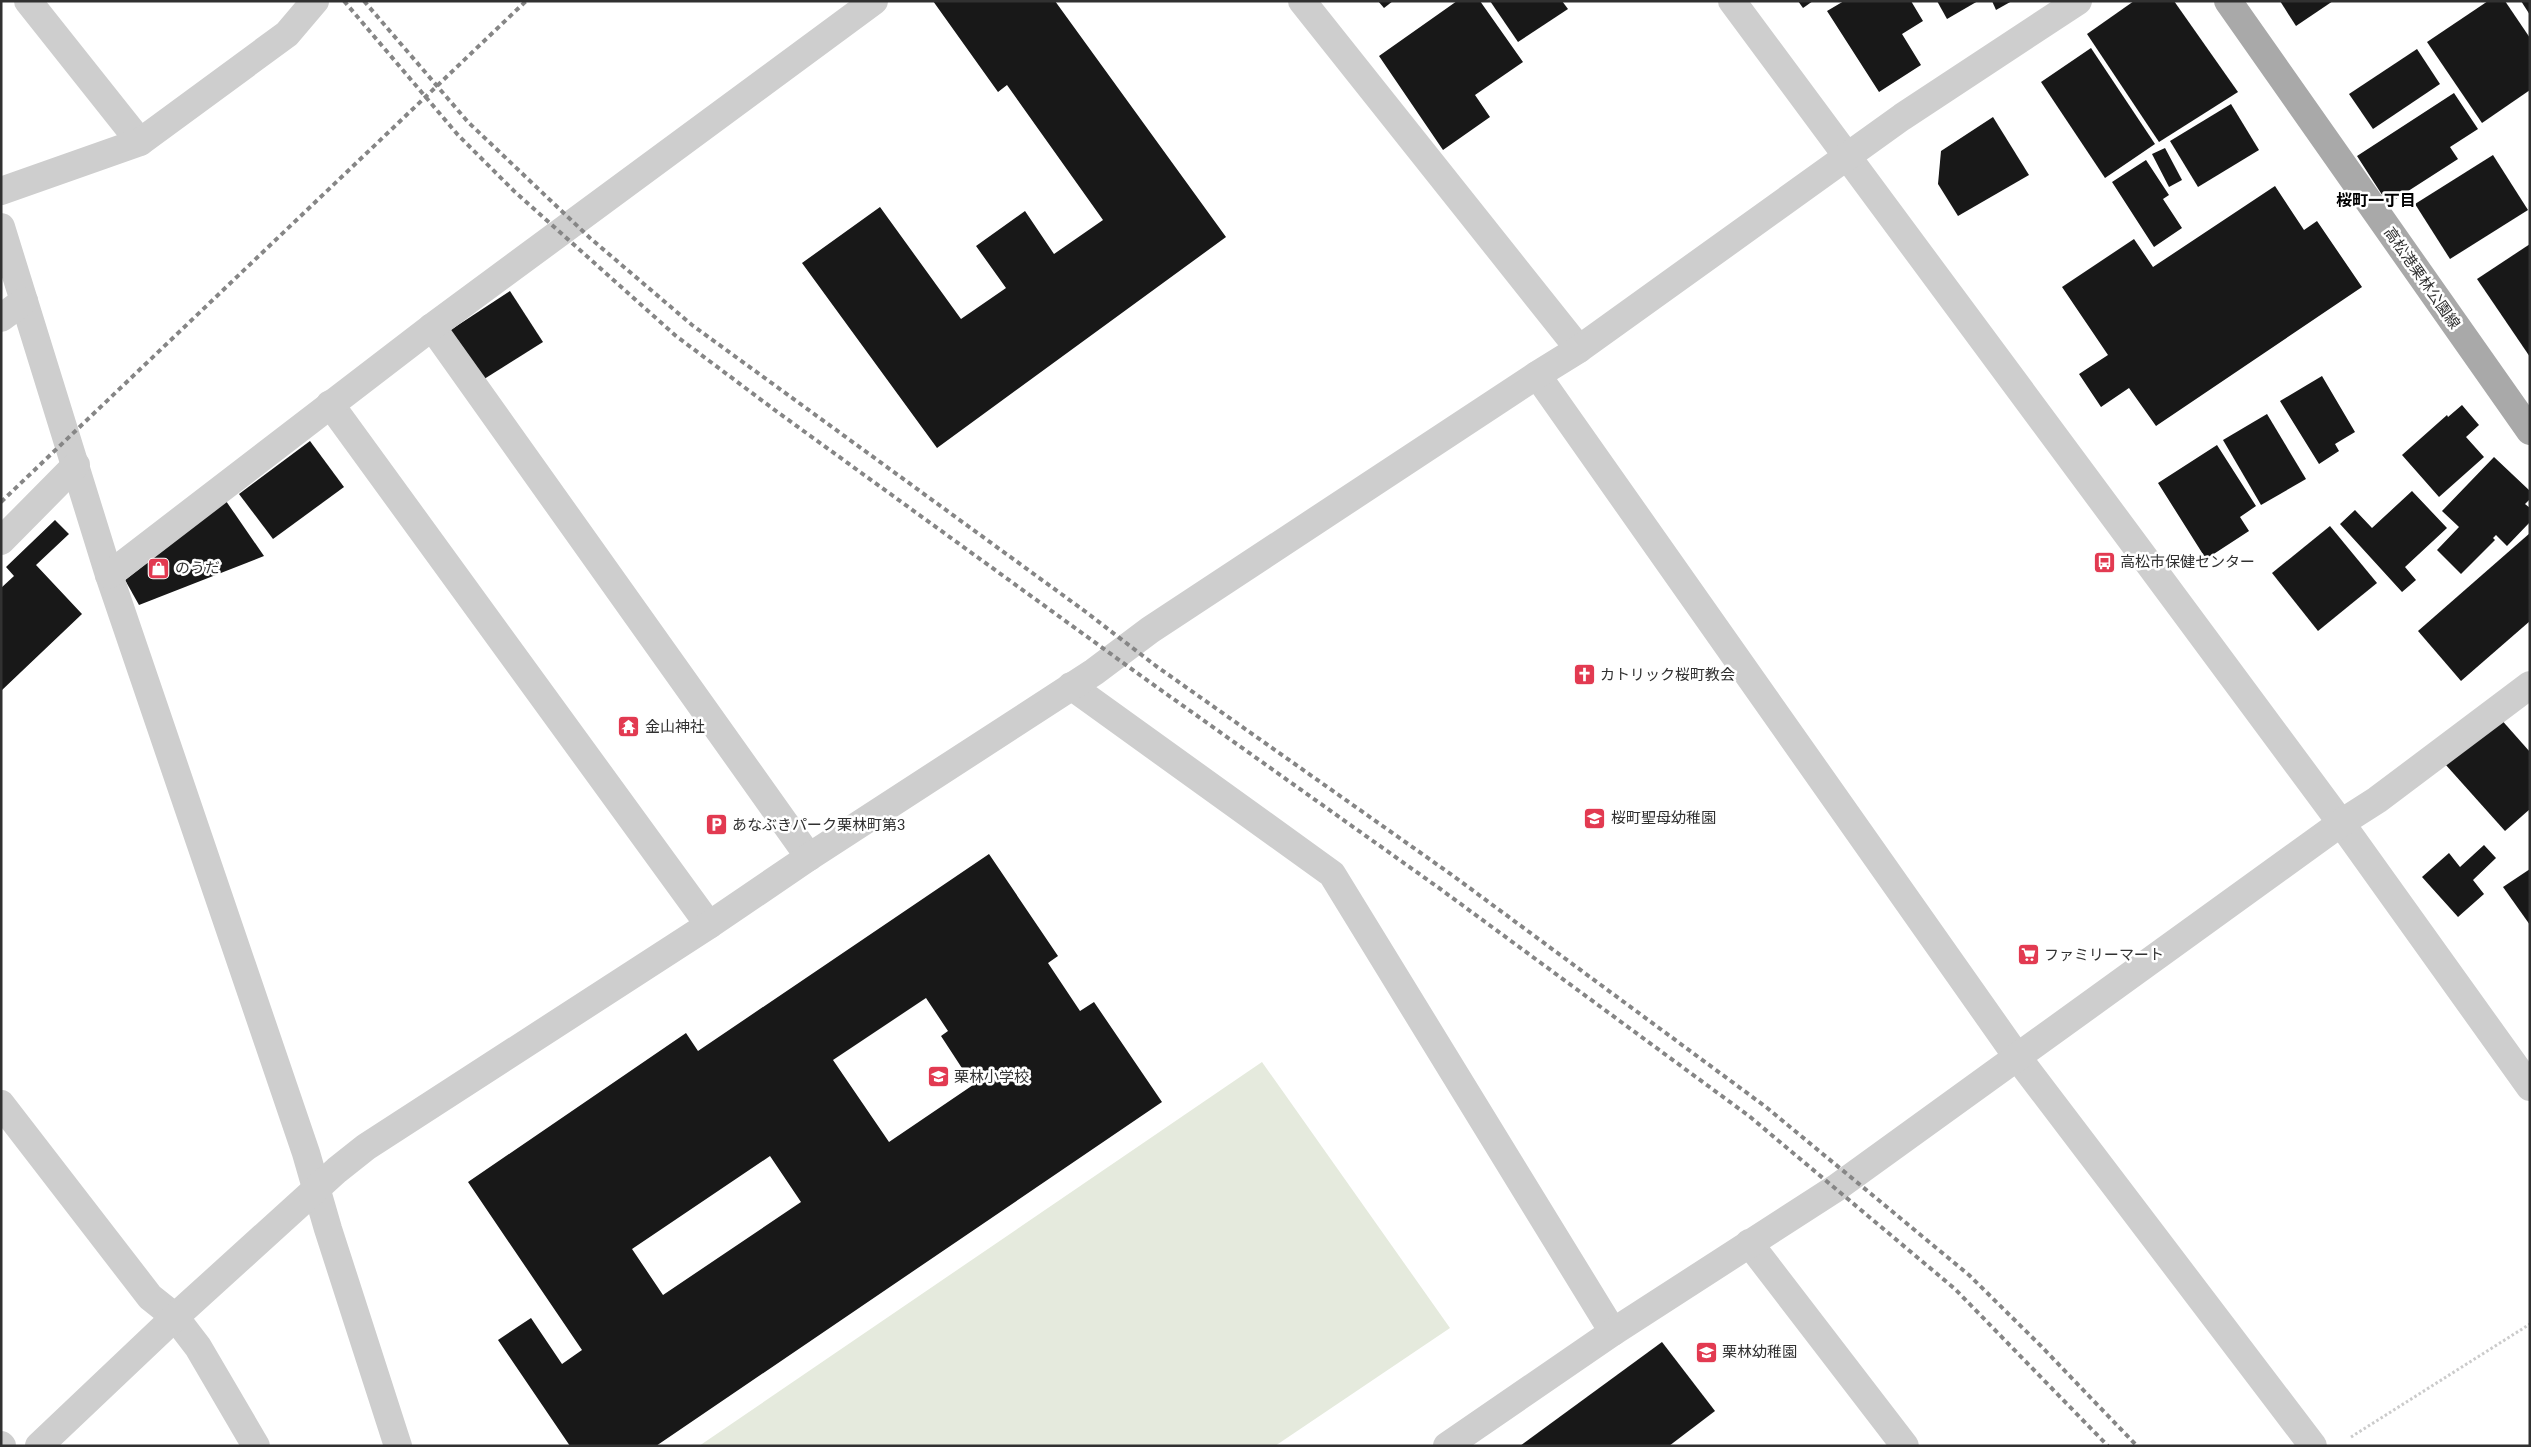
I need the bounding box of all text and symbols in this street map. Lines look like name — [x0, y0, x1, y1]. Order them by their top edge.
district label: 桜町一丁目 — [2336, 191, 2416, 210]
street label: 高松港栗林公園線 — [2380, 224, 2464, 332]
bus stop icon: 高松市保健センター — [2092, 550, 2116, 574]
place label: 高松市保健センター — [2120, 553, 2255, 571]
shop icon: のうだ — [147, 556, 171, 580]
place label: のうだ — [175, 559, 220, 577]
church icon: カトリック桜町教会 — [1572, 663, 1596, 687]
place label: カトリック桜町教会 — [1600, 666, 1735, 684]
temple icon: 金山神社 — [617, 715, 641, 739]
place label: 金山神社 — [645, 718, 705, 736]
school or university icon: 桜町聖母幼稚園 — [1583, 806, 1607, 830]
place label: 桜町聖母幼稚園 — [1611, 809, 1716, 827]
parking icon: あなぶきパーク栗林町第3 — [704, 813, 728, 837]
place label: あなぶきパーク栗林町第3 — [732, 816, 905, 834]
supermarket icon: ファミリーマート — [2016, 943, 2040, 967]
place label: ファミリーマート — [2044, 946, 2164, 964]
school or university icon: 栗林小学校 — [926, 1065, 950, 1089]
place label: 栗林小学校 — [954, 1068, 1029, 1086]
school or university icon: 栗林幼稚園 — [1694, 1340, 1718, 1364]
place label: 栗林幼稚園 — [1722, 1343, 1797, 1361]

